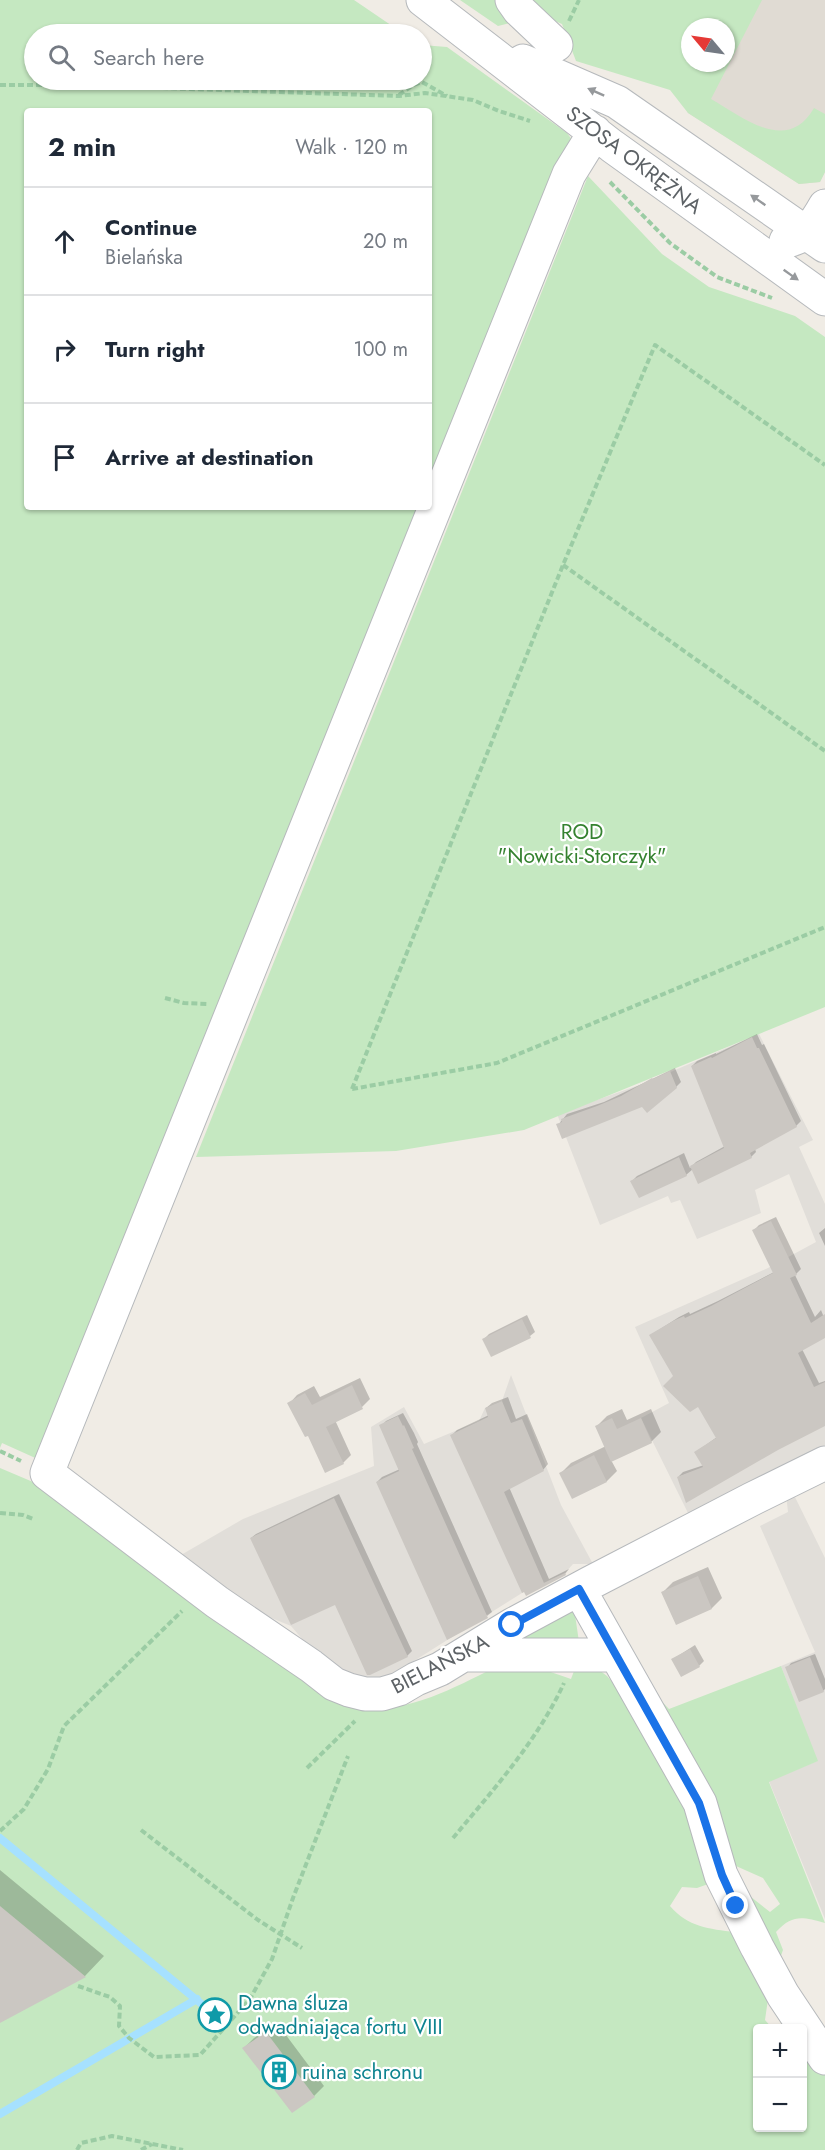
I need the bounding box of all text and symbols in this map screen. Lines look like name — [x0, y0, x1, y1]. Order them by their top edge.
north arrow — [681, 18, 735, 72]
search box — [24, 24, 432, 90]
icon: search — [45, 41, 78, 74]
text: Search here — [93, 41, 204, 73]
one-way arrow — [587, 88, 604, 97]
street label: SZOSA OKRĘŻNA — [560, 99, 708, 221]
text: 2 min — [48, 128, 116, 166]
text: Walk · 120 m — [295, 133, 408, 162]
one-way arrow — [750, 195, 766, 206]
text: Continue — [105, 211, 197, 243]
icon: ahead — [48, 225, 81, 258]
text: 20 m — [363, 227, 408, 256]
text: Bielańska — [105, 243, 183, 272]
one-way arrow — [783, 269, 799, 281]
icon: right — [48, 333, 81, 366]
text: Turn right — [105, 333, 205, 365]
text: 100 m — [353, 335, 408, 364]
icon: arrive — [48, 441, 81, 474]
text: Arrive at destination — [105, 441, 314, 473]
park label: ROD "Nowicki-Storczyk" — [497, 817, 667, 871]
route start — [498, 1611, 524, 1637]
street label: BIELAŃSKA — [386, 1627, 494, 1701]
route end — [722, 1892, 748, 1918]
place label: Dawna śluza odwadniająca fortu VIII — [238, 1988, 443, 2042]
place icon: Dawna śluza odwadniająca fortu VIII — [197, 1997, 233, 2033]
map controls — [753, 2024, 807, 2132]
button: + — [753, 2024, 807, 2078]
building icon: ruina schronu — [261, 2054, 297, 2090]
place label: ruina schronu — [302, 2057, 423, 2087]
button: − — [753, 2078, 807, 2132]

